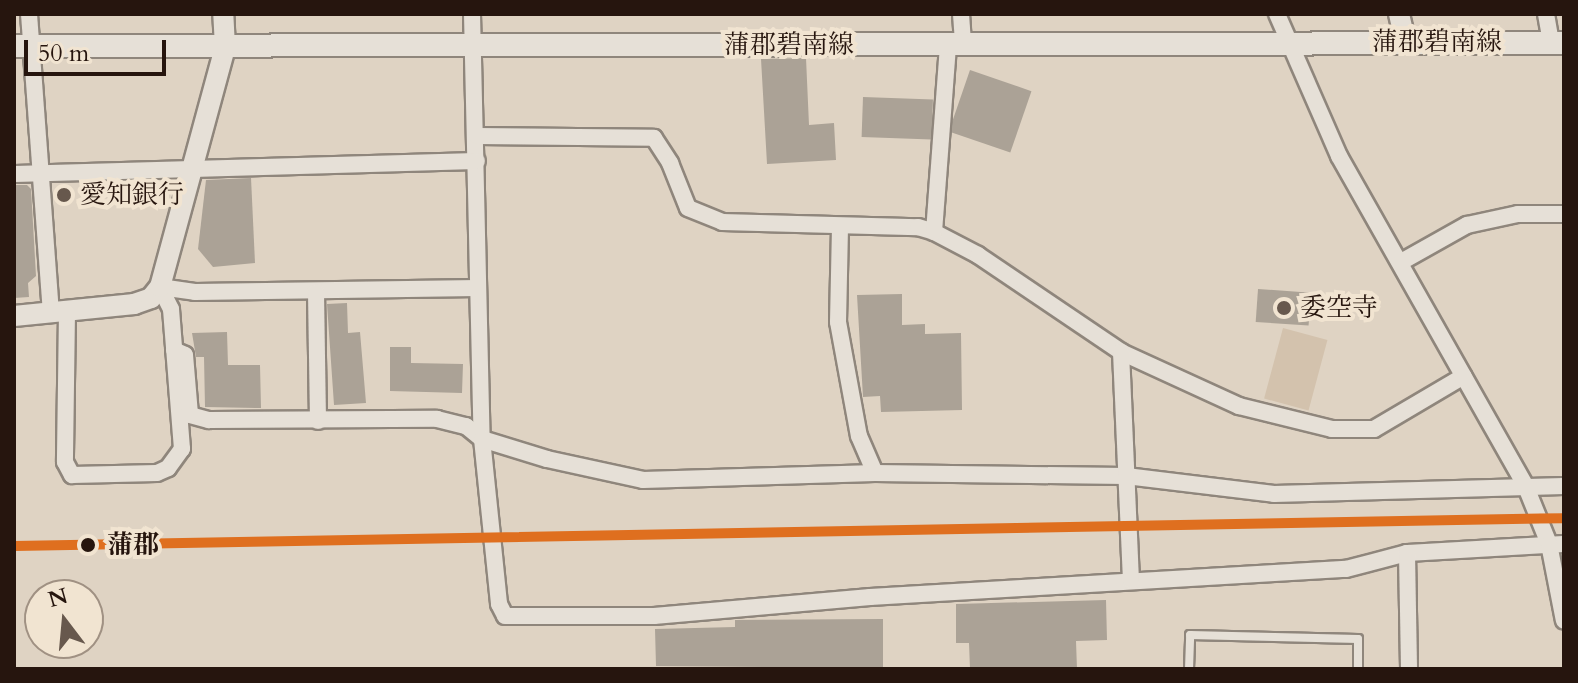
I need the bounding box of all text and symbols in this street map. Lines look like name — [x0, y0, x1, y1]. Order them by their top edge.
scale bar — [28, 24, 170, 74]
street label: 蒲郡碧南線 — [1372, 26, 1502, 58]
street label: 蒲郡碧南線 — [724, 29, 854, 61]
text: 50 m — [38, 37, 89, 70]
place label: 愛知銀行 — [80, 179, 184, 211]
marker: 愛知銀行 — [55, 186, 73, 204]
place label: 委空寺 — [1300, 292, 1378, 324]
marker: 委空寺 — [1275, 299, 1293, 317]
place label: 蒲郡 — [107, 529, 159, 561]
marker: 蒲郡 — [76, 533, 100, 557]
north arrow — [24, 579, 104, 659]
text: N — [45, 581, 71, 615]

